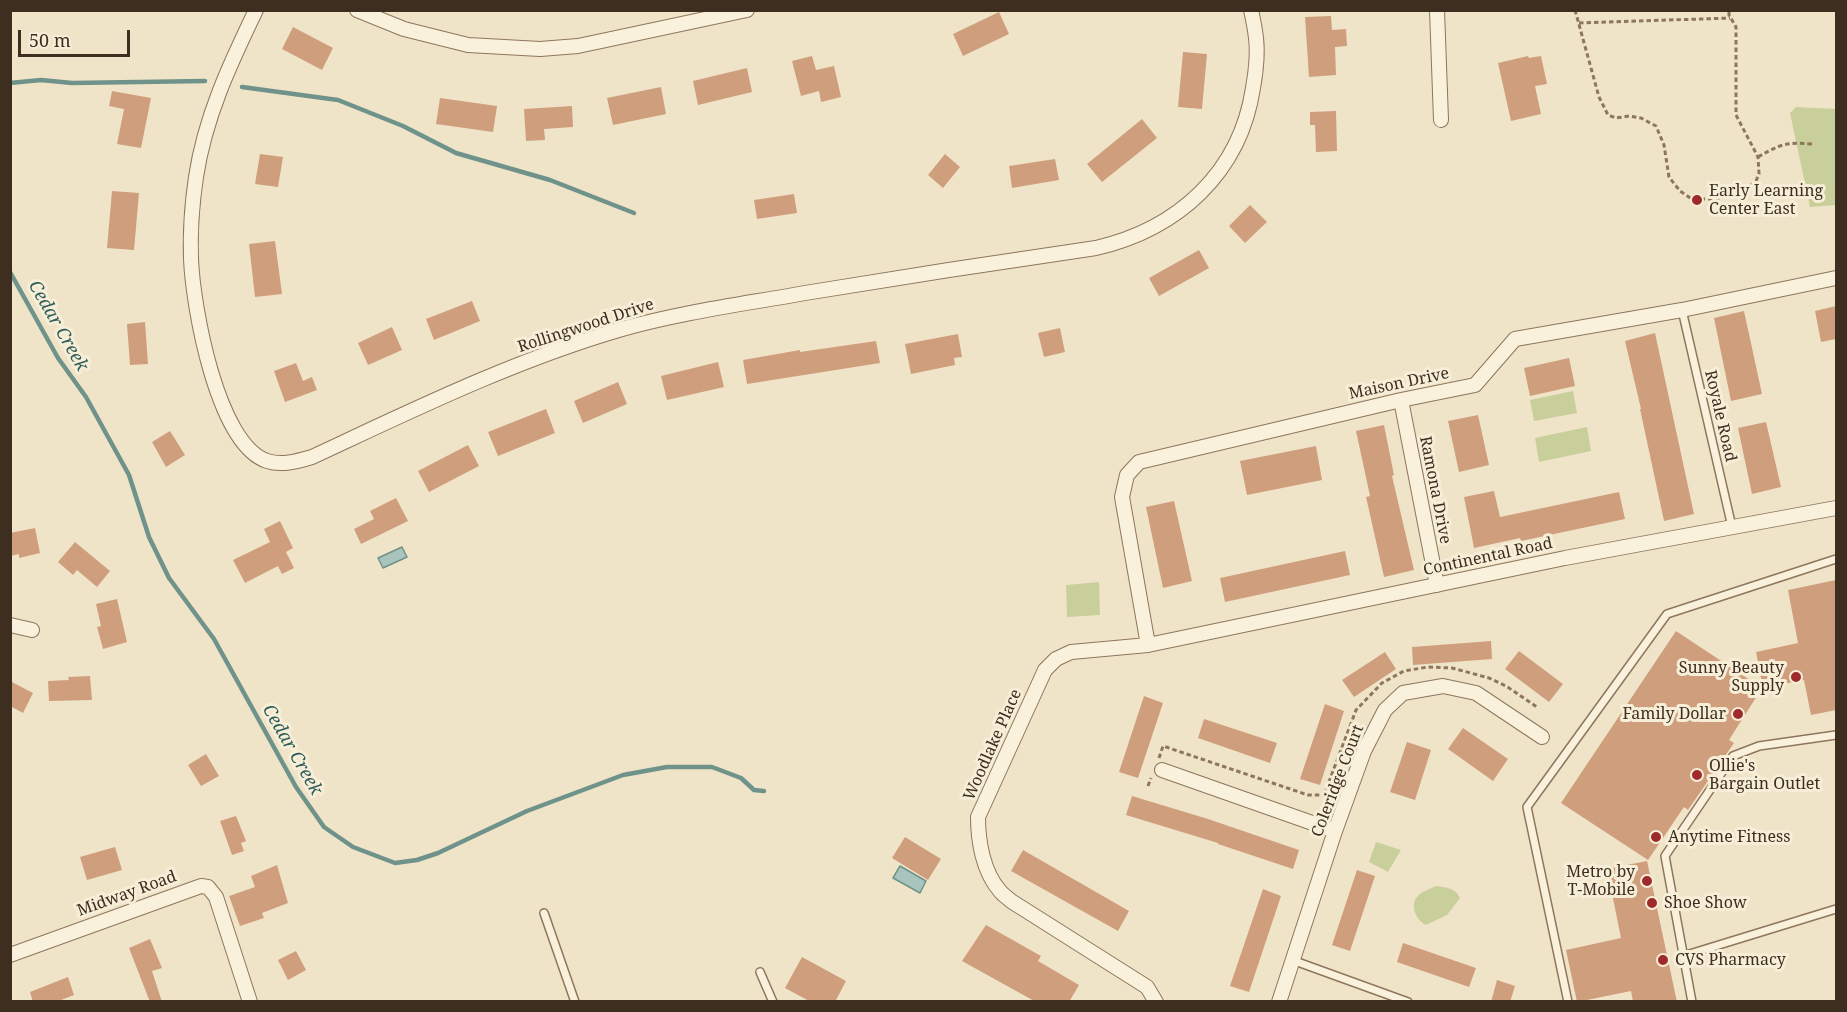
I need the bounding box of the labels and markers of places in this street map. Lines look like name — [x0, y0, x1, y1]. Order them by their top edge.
place label: Early Learning Center East — [1709, 181, 1823, 219]
marker: Early Learning Center East — [1690, 193, 1704, 207]
place label: Sunny Beauty Supply — [1679, 658, 1784, 696]
marker: Sunny Beauty Supply — [1789, 670, 1803, 684]
place label: Family Dollar — [1622, 704, 1726, 724]
marker: Family Dollar — [1731, 707, 1745, 721]
place label: Ollie's Bargain Outlet — [1709, 756, 1820, 794]
marker: Ollie's Bargain Outlet — [1690, 768, 1704, 782]
place label: Anytime Fitness — [1668, 827, 1790, 847]
marker: Anytime Fitness — [1649, 830, 1663, 844]
place label: Metro by T-Mobile — [1566, 862, 1635, 900]
marker: Metro by T-Mobile — [1640, 874, 1654, 888]
place label: Shoe Show — [1664, 893, 1747, 913]
marker: Shoe Show — [1645, 896, 1659, 910]
place label: CVS Pharmacy — [1675, 950, 1786, 970]
marker: CVS Pharmacy — [1656, 953, 1670, 967]

